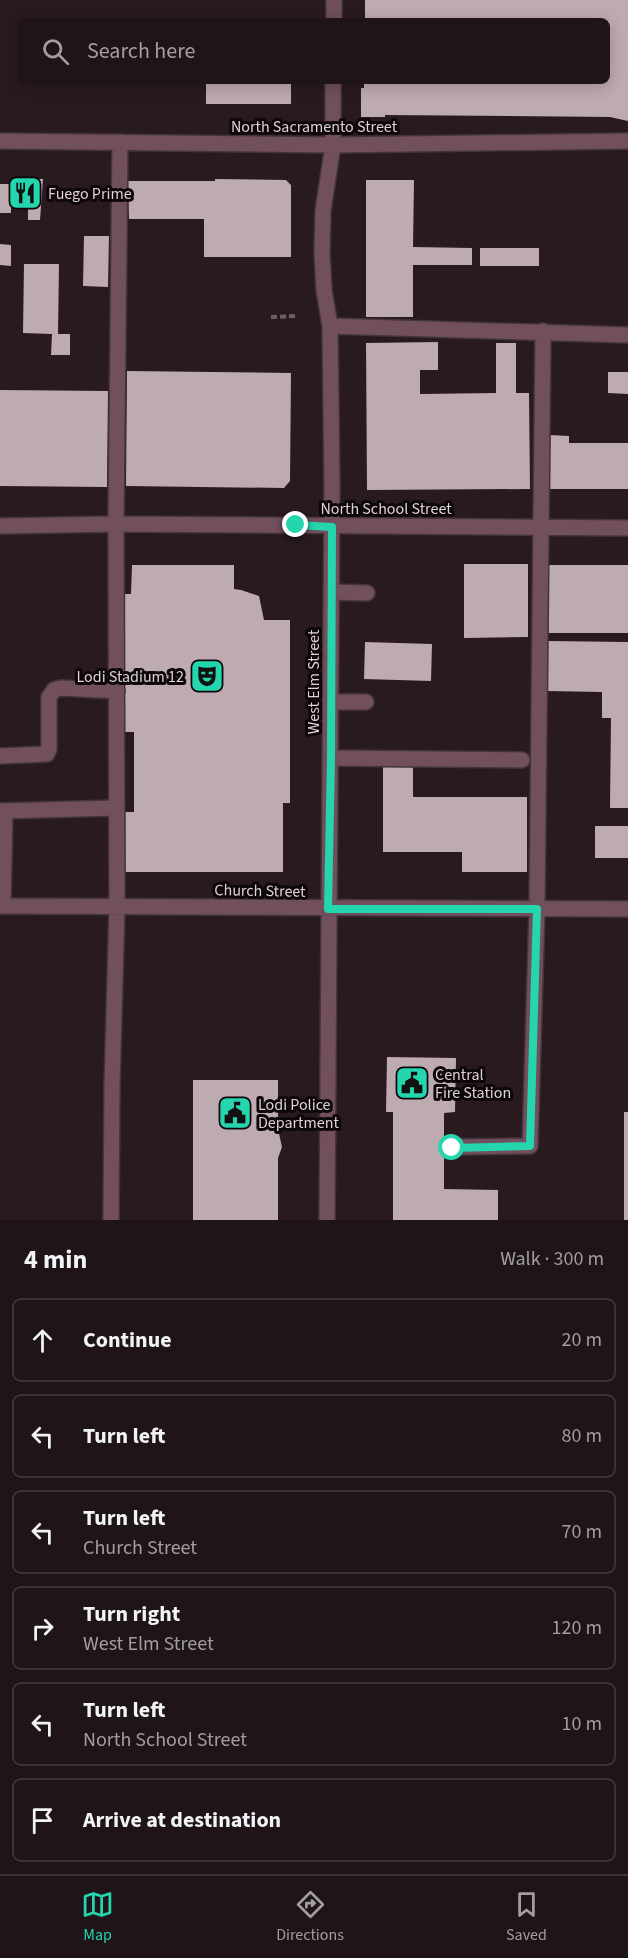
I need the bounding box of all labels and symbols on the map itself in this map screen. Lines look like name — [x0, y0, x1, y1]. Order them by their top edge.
street label: North Sacramento Street — [231, 116, 398, 138]
restaurant icon: Fuego Prime — [7, 175, 43, 211]
place label: Fuego Prime — [48, 183, 132, 205]
street label: North School Street — [320, 498, 452, 520]
route end — [282, 511, 308, 537]
street label: West Elm Street — [303, 629, 325, 734]
theatre icon: Lodi Stadium 12 — [189, 658, 225, 694]
place label: Lodi Stadium 12 — [77, 666, 184, 688]
street label: Church Street — [214, 879, 306, 903]
place label: Central Fire Station — [435, 1064, 511, 1104]
public building icon: Central Fire Station — [394, 1065, 430, 1101]
place label: Lodi Police Department — [258, 1094, 339, 1134]
public building icon: Lodi Police Department — [217, 1095, 253, 1131]
route start — [438, 1134, 464, 1160]

